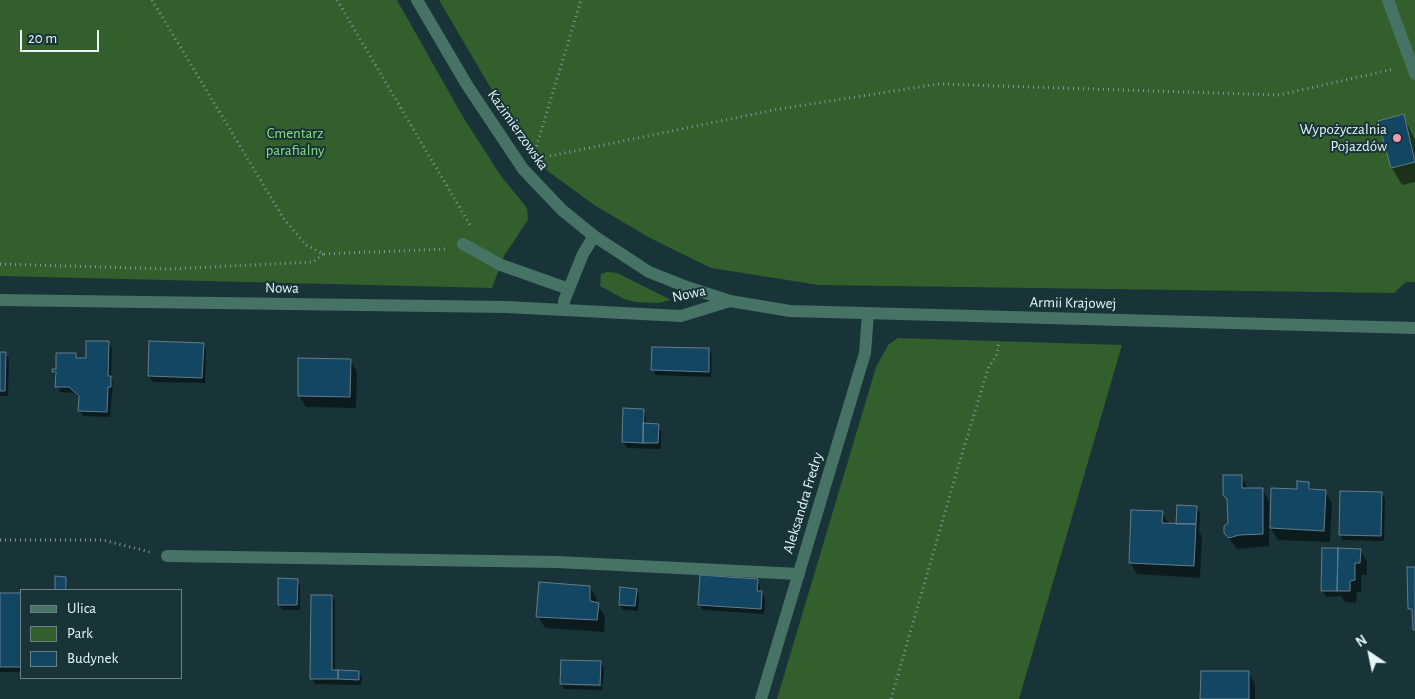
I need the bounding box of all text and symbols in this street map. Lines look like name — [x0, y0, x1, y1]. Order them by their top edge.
scale bar — [22, 20, 101, 52]
text: 20 m — [28, 31, 57, 46]
street label: Kazimierzowska — [484, 86, 552, 174]
place label: Wypożyczalnia Pojazdów — [1300, 120, 1387, 155]
park label: Cmentarz parafialny — [266, 124, 324, 159]
marker: Wypożyczalnia Pojazdów — [1391, 132, 1403, 144]
street label: Nowa — [265, 279, 299, 297]
street label: Nowa — [671, 282, 707, 306]
street label: Armii Krajowej — [1029, 293, 1117, 313]
street label: Aleksandra Fredry — [779, 450, 827, 556]
legend — [20, 589, 182, 679]
text: Ulica — [67, 601, 96, 616]
text: Park — [67, 626, 93, 641]
north arrow — [1345, 629, 1395, 679]
text: N — [1354, 633, 1370, 650]
text: Budynek — [67, 651, 118, 666]

